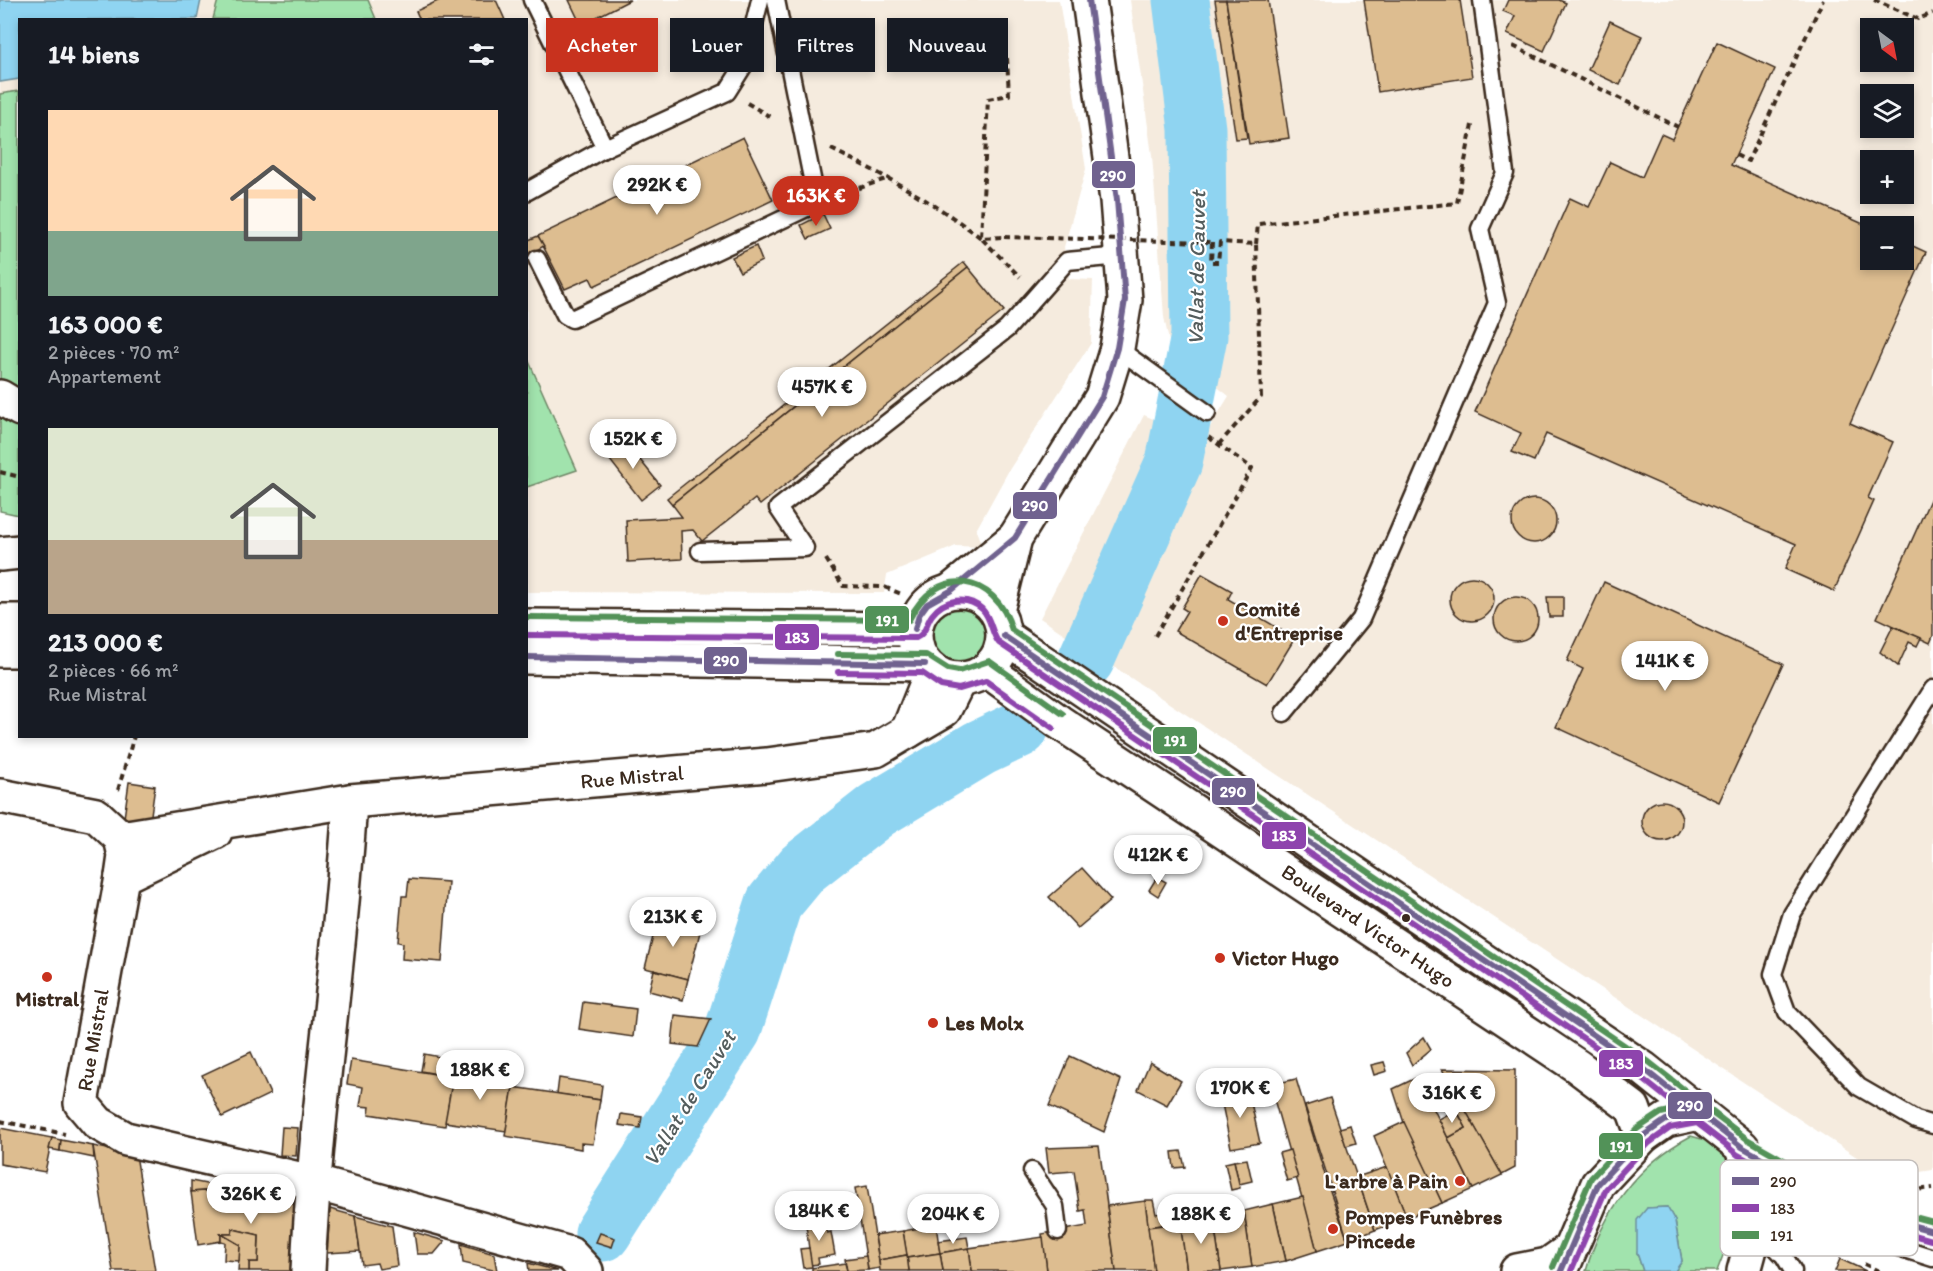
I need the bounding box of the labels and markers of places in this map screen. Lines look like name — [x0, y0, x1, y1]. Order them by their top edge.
pin: 292K € — [608, 165, 706, 216]
pin: 163K € — [767, 176, 865, 227]
pin: 457K € — [773, 367, 871, 418]
pin: 152K € — [584, 419, 682, 470]
place label: Comité d'Entreprise — [1235, 596, 1343, 646]
marker: Comité d'Entreprise — [1216, 614, 1230, 628]
pin: 141K € — [1616, 641, 1714, 692]
pin: 412K € — [1109, 835, 1207, 886]
pin: 213K € — [624, 897, 722, 948]
unlabelled marker — [1400, 912, 1412, 924]
place label: Victor Hugo — [1232, 945, 1339, 971]
marker: Victor Hugo — [1213, 951, 1227, 965]
marker: Mistral — [40, 970, 54, 984]
place label: Mistral — [15, 986, 80, 1011]
place label: Les Molx — [945, 1010, 1024, 1035]
marker: Les Molx — [926, 1016, 940, 1030]
pin: 188K € — [431, 1050, 529, 1101]
pin: 170K € — [1191, 1068, 1289, 1119]
pin: 316K € — [1403, 1073, 1501, 1124]
place label: L'arbre à Pain — [1324, 1168, 1448, 1193]
pin: 326K € — [202, 1174, 300, 1225]
marker: L'arbre à Pain — [1453, 1174, 1467, 1188]
pin: 184K € — [770, 1191, 868, 1242]
pin: 204K € — [904, 1194, 1002, 1245]
pin: 188K € — [1152, 1194, 1250, 1245]
place label: Pompes Funèbres Pincede — [1345, 1204, 1502, 1253]
marker: Pompes Funèbres Pincede — [1326, 1222, 1340, 1236]

